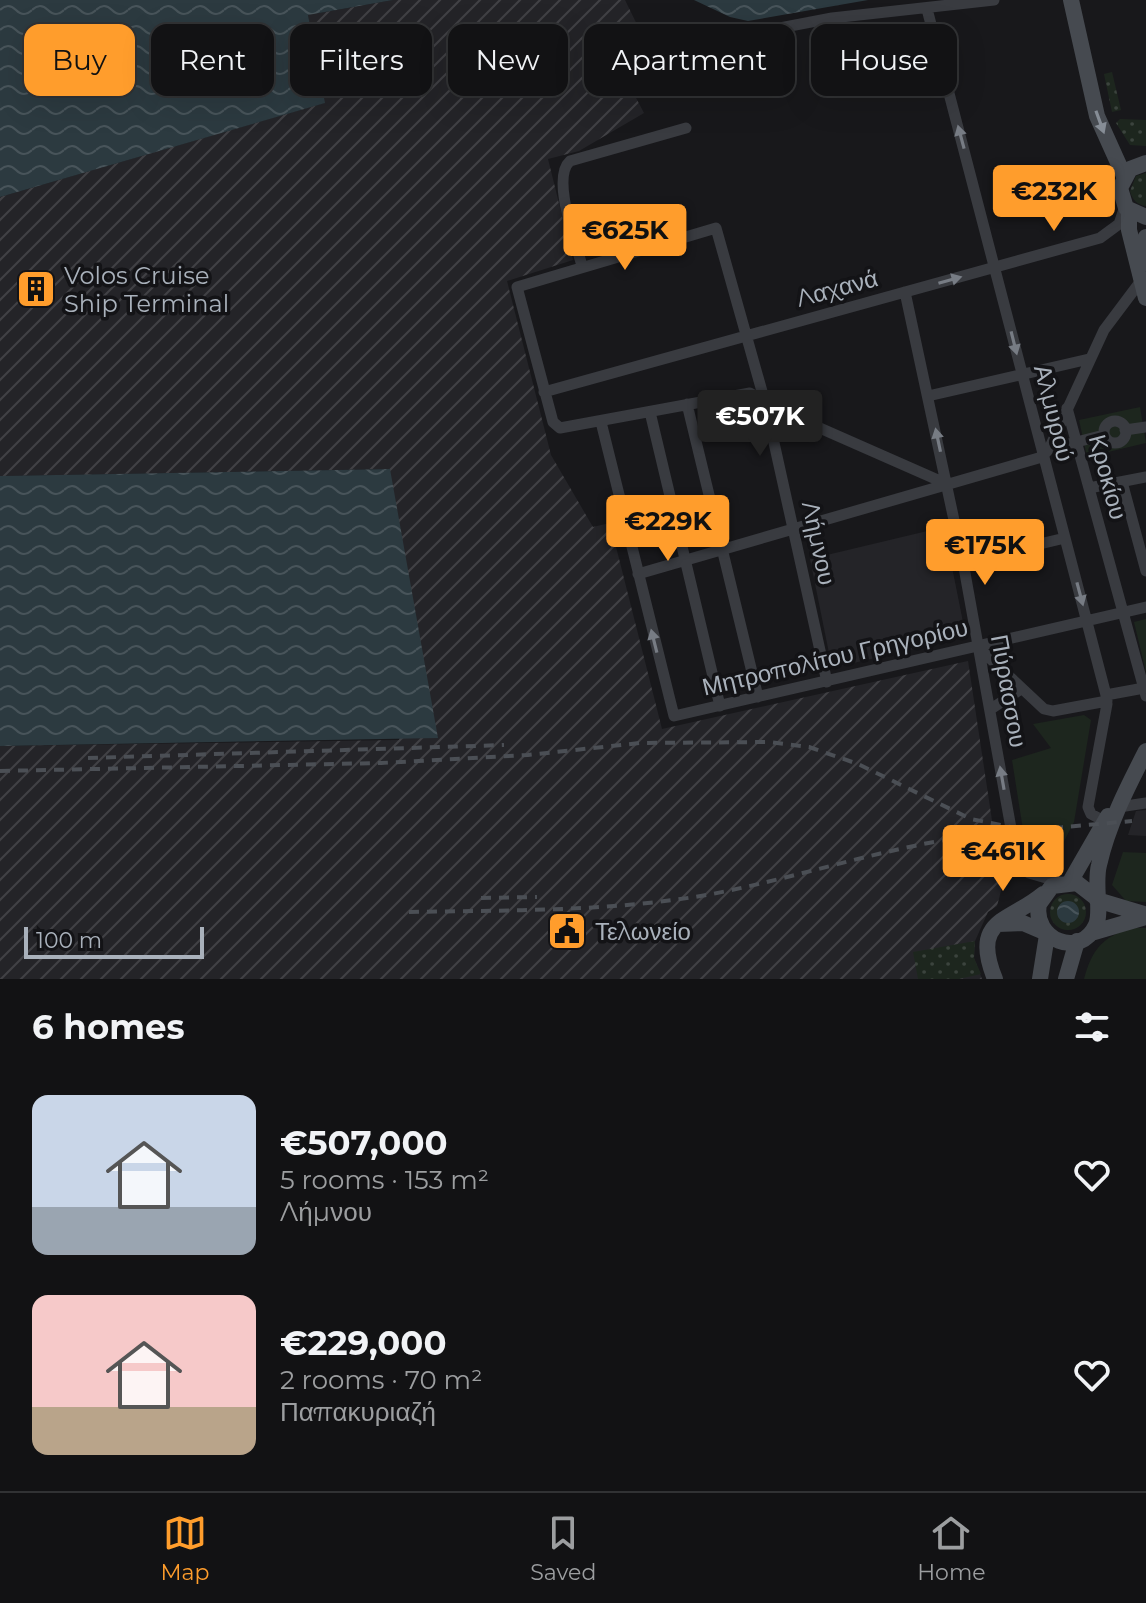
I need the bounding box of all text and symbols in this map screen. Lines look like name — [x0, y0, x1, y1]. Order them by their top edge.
chip: Buy — [24, 24, 135, 96]
chip: Rent — [151, 24, 274, 96]
chip: Filters — [290, 24, 432, 96]
chip: New — [448, 24, 568, 96]
chip: Apartment — [584, 24, 795, 96]
chip: House — [811, 24, 957, 96]
one-way arrow — [1094, 110, 1107, 134]
one-way arrow — [954, 125, 966, 150]
pin: €232K — [998, 165, 1110, 233]
text: €232K — [1011, 175, 1097, 207]
pin: €625K — [569, 204, 681, 272]
text: €625K — [581, 214, 669, 246]
place label: Volos Cruise Ship Terminal — [64, 261, 229, 318]
street label: Λαχανά — [793, 263, 881, 313]
building icon: Volos Cruise Ship Terminal — [15, 268, 57, 310]
one-way arrow — [937, 273, 962, 285]
one-way arrow — [1008, 330, 1020, 355]
street label: Αλμυρού — [1028, 362, 1080, 464]
pin: €507K — [704, 390, 816, 458]
text: €507K — [715, 400, 805, 432]
one-way arrow — [931, 428, 944, 453]
street label: Κροκίου — [1083, 431, 1133, 523]
pin: €229K — [612, 495, 724, 563]
street label: Λήμνου — [796, 498, 842, 588]
text: €229K — [624, 505, 712, 537]
pin: €175K — [929, 519, 1041, 587]
text: €175K — [944, 529, 1026, 561]
one-way arrow — [1074, 582, 1086, 607]
street label: Μητροπολίτου Γρηγορίου — [699, 612, 971, 702]
one-way arrow — [648, 628, 660, 653]
street label: Πύρασσου — [985, 632, 1033, 750]
one-way arrow — [996, 765, 1008, 790]
pin: €461K — [947, 825, 1059, 893]
text: €461K — [961, 835, 1045, 867]
public building icon: Τελωνείο — [546, 910, 588, 952]
place label: Τελωνείο — [595, 917, 691, 946]
scale bar — [24, 923, 204, 959]
text: 100 m — [36, 927, 102, 954]
icon: filters — [1070, 1005, 1114, 1049]
text: 6 homes — [32, 1006, 185, 1048]
text: €507,000 — [280, 1122, 448, 1164]
icon: home — [96, 1127, 192, 1223]
icon: heart — [1070, 1153, 1114, 1197]
text: 5 rooms · 153 m² — [280, 1164, 489, 1196]
text: Λήμνου — [280, 1196, 372, 1228]
text: €229,000 — [280, 1322, 447, 1364]
icon: home — [96, 1327, 192, 1423]
icon: heart — [1070, 1353, 1114, 1397]
text: 2 rooms · 70 m² — [280, 1364, 482, 1396]
text: Παπακυριαζή — [280, 1396, 436, 1428]
tab: Map — [160, 1511, 209, 1586]
tab: Saved — [530, 1511, 596, 1586]
tab: Home — [917, 1511, 986, 1586]

